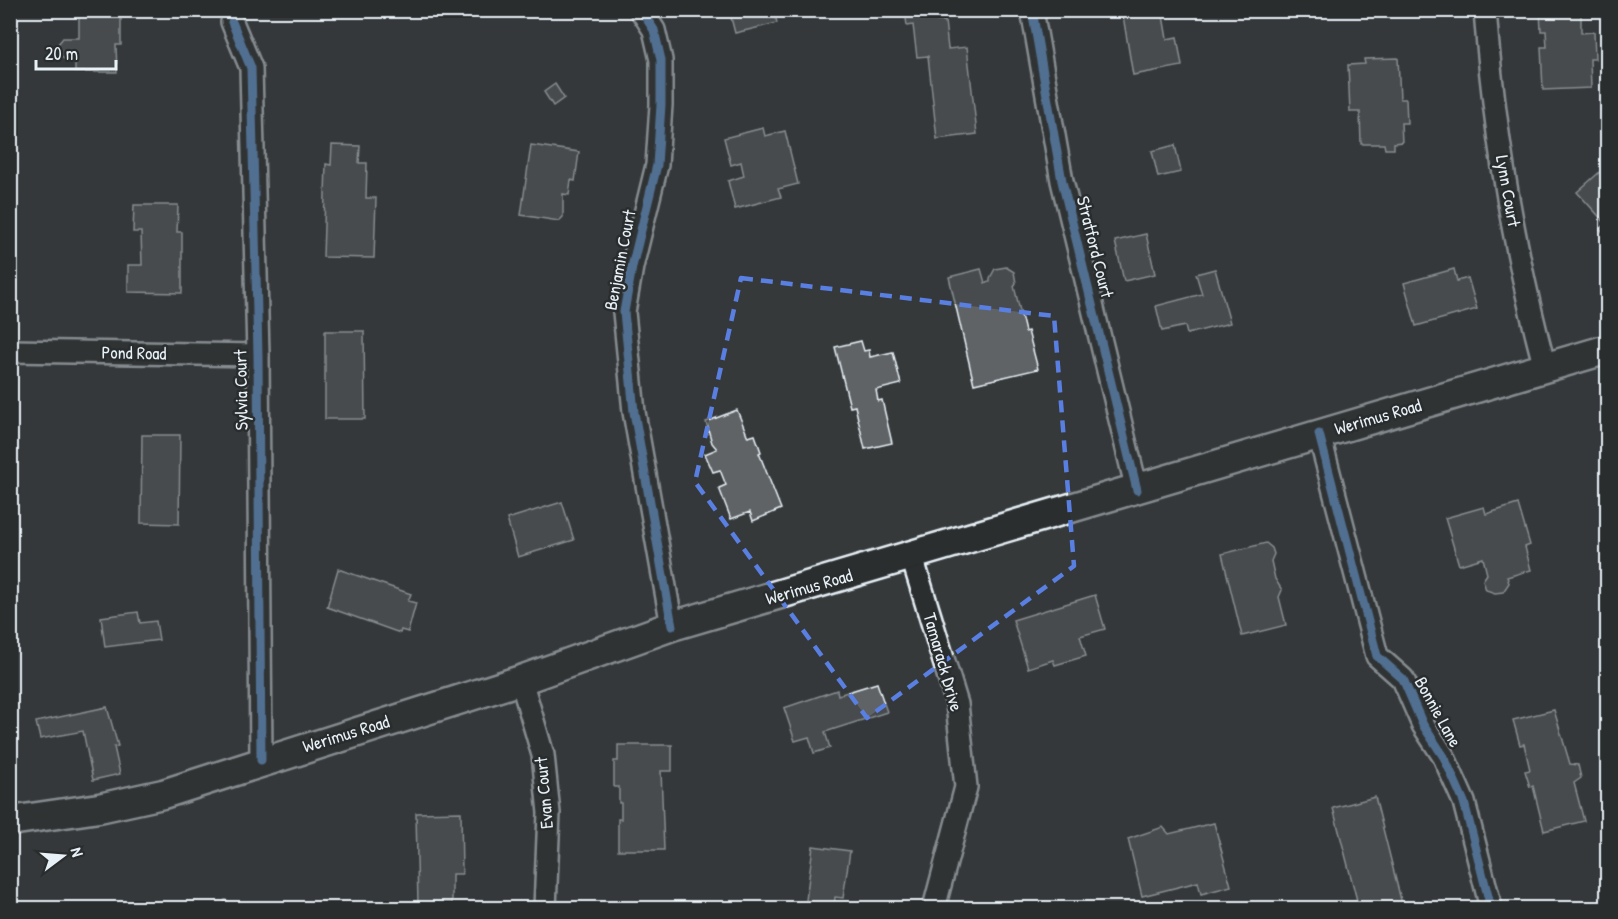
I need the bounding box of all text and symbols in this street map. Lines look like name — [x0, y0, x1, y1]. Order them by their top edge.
scale bar — [36, 33, 116, 71]
text: 20 m — [45, 41, 78, 66]
street label: Lynn Court — [1490, 153, 1527, 229]
street label: Stratford Court — [1071, 193, 1120, 301]
street label: Benjamin Court — [598, 207, 642, 312]
street label: Pond Road — [101, 339, 167, 366]
street label: Sylvia Court — [227, 349, 254, 430]
street label: Werimus Road — [1332, 392, 1424, 441]
street label: Werimus Road — [763, 562, 855, 611]
street label: Tamarack Drive — [918, 610, 969, 714]
street label: Bonnie Lane — [1409, 672, 1468, 752]
street label: Werimus Road — [300, 709, 392, 759]
street label: Evan Court — [528, 755, 559, 830]
north arrow — [33, 826, 93, 886]
text: N — [66, 845, 89, 859]

